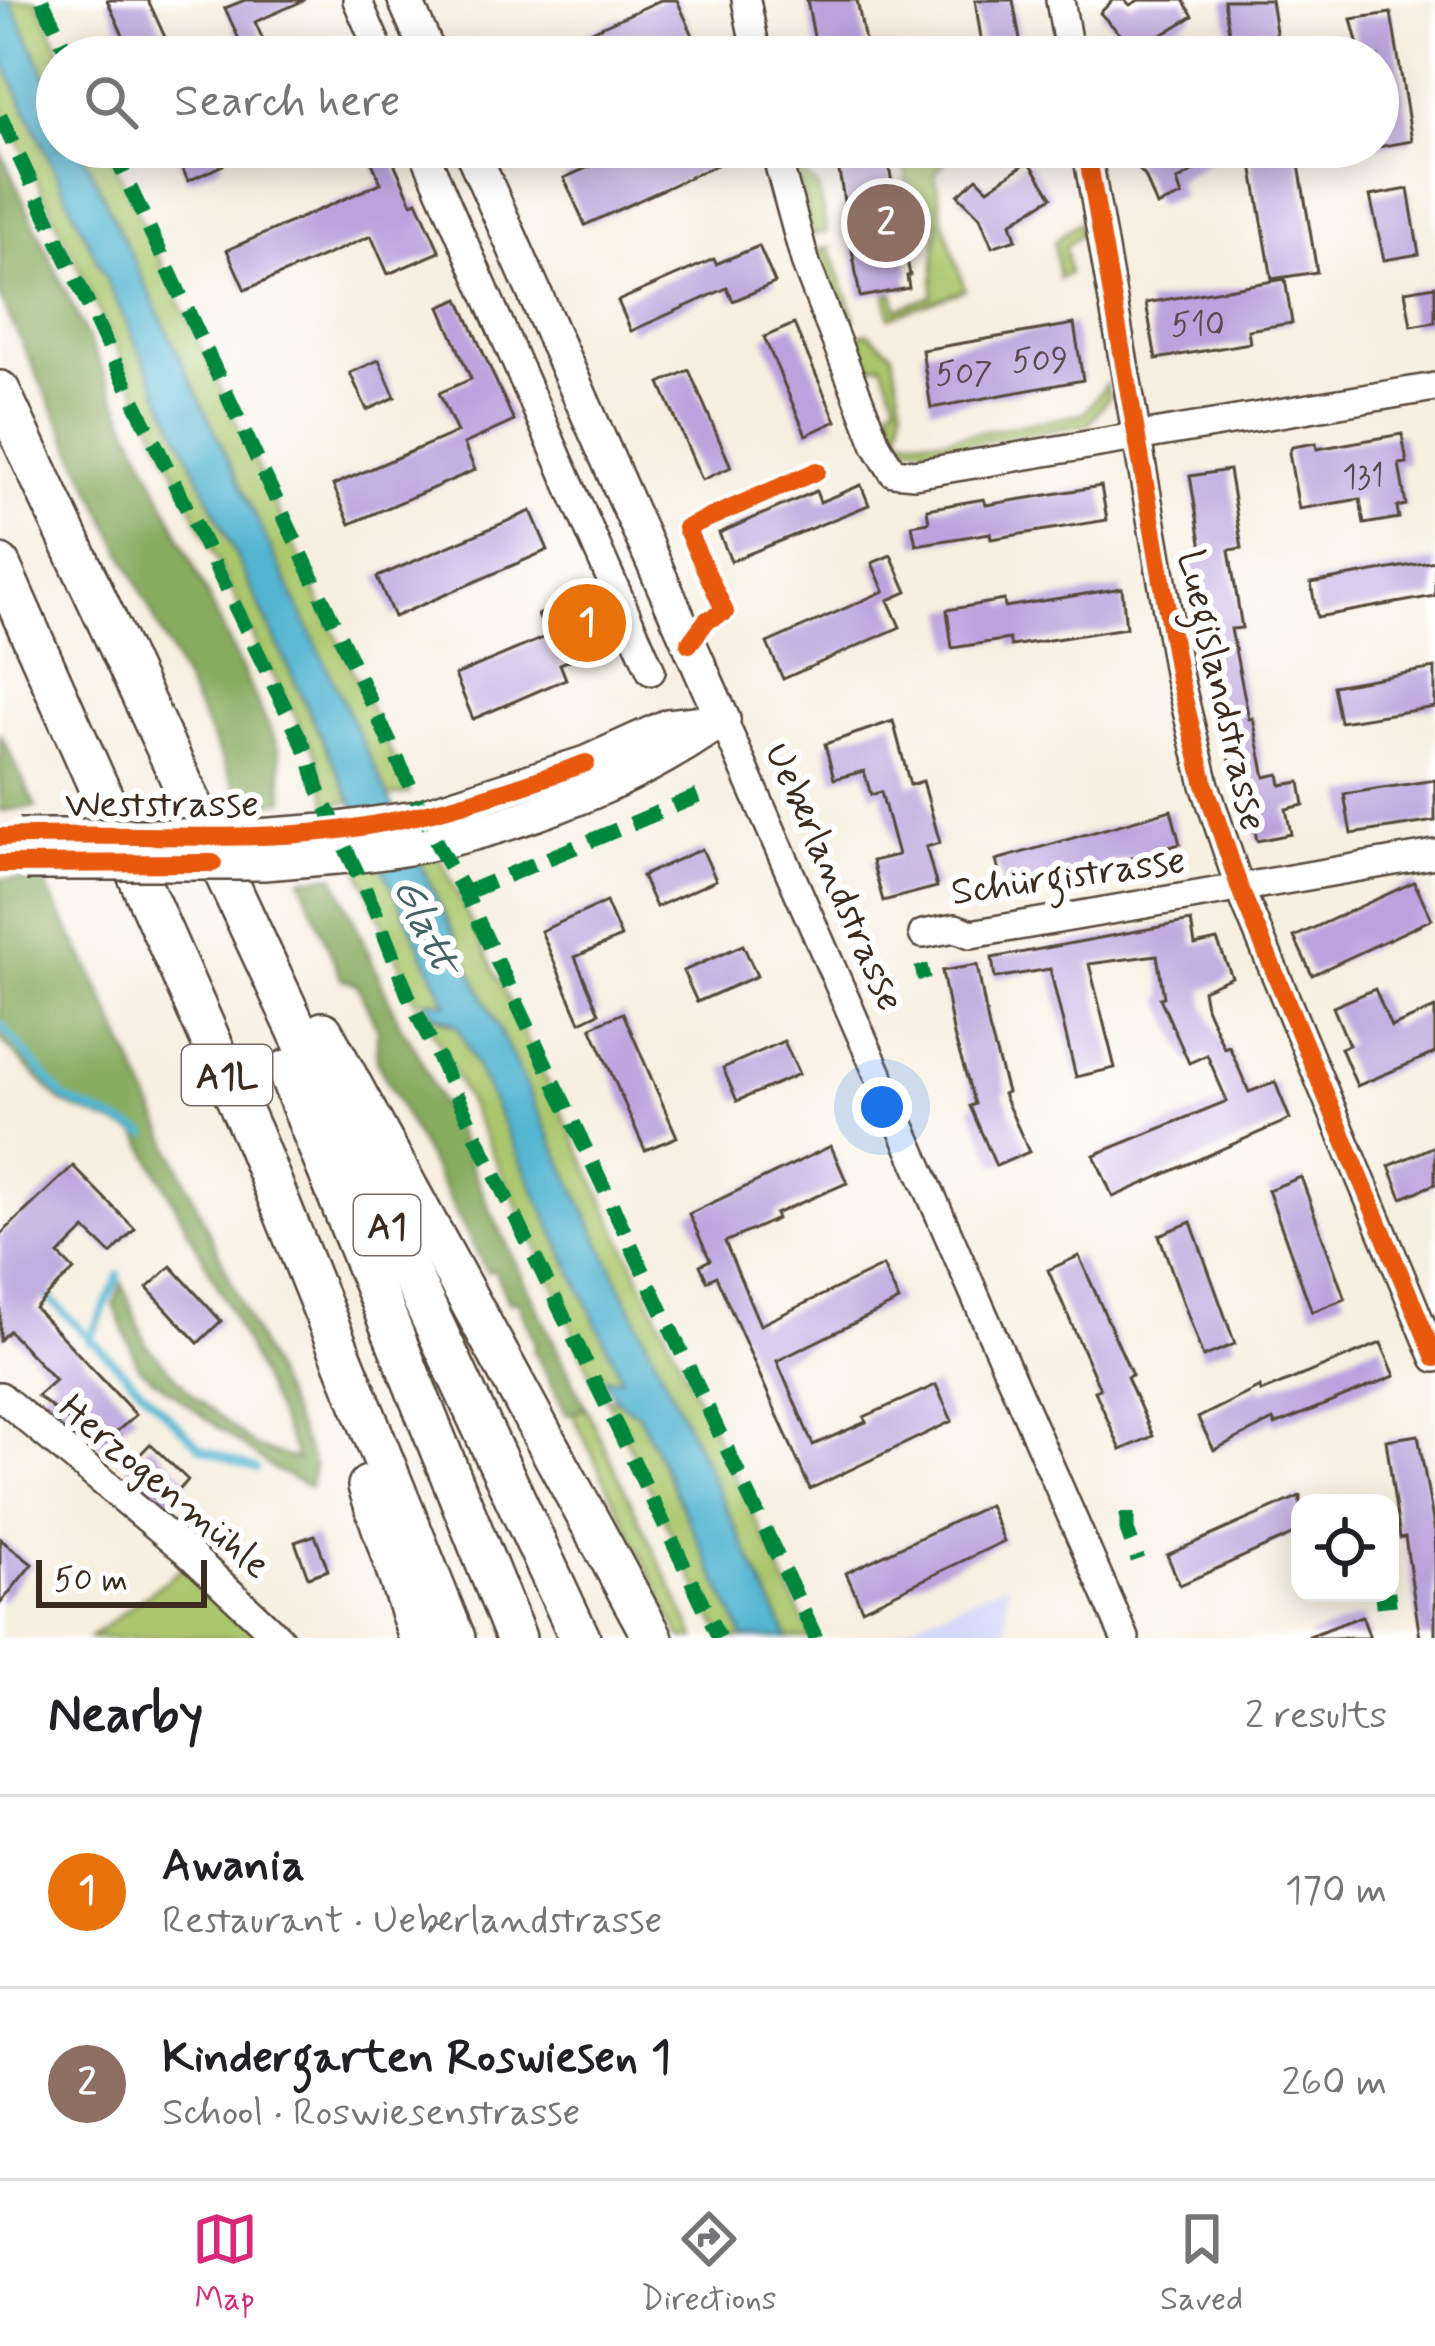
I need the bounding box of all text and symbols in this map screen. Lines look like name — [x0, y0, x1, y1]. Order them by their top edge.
search box — [36, 36, 1399, 168]
icon: search — [78, 69, 144, 135]
text: Search here — [174, 73, 401, 132]
pin: 2 — [847, 178, 925, 268]
house number: 510 — [1171, 304, 1225, 348]
house number: 509 — [1012, 340, 1068, 384]
house number: 507 — [935, 353, 993, 397]
house number: 131 — [1342, 456, 1384, 500]
street label: Luegislandstrasse — [1161, 545, 1278, 837]
pin: 1 — [548, 578, 626, 668]
street label: Ueberlandstrasse — [751, 735, 915, 1020]
street label: Weststrasse — [65, 780, 259, 831]
street label: Schürgistrasse — [948, 836, 1189, 922]
water label: Glatt — [379, 869, 473, 988]
road number: A1L — [182, 1045, 272, 1105]
your location — [852, 1077, 912, 1137]
road number: A1 — [354, 1195, 420, 1255]
street label: Herzogenmühle — [47, 1384, 280, 1591]
map controls — [1291, 1494, 1399, 1602]
button: locate — [1291, 1494, 1399, 1602]
scale bar — [36, 1554, 207, 1607]
text: 50 m — [54, 1559, 128, 1603]
text: Nearby — [48, 1683, 203, 1749]
text: 2 results — [1245, 1691, 1387, 1742]
text: Awania — [162, 1837, 305, 1896]
text: 1 — [78, 1866, 96, 1917]
text: 170 m — [1285, 1866, 1387, 1917]
text: Restaurant · Ueberlandstrasse — [162, 1896, 662, 1947]
text: Kindergarten Roswiesen 1 — [162, 2029, 671, 2088]
text: 2 — [77, 2058, 97, 2109]
text: 260 m — [1281, 2058, 1387, 2109]
text: School · Roswiesenstrasse — [162, 2088, 580, 2139]
tab: Map — [192, 2206, 258, 2322]
tab: Directions — [641, 2206, 777, 2322]
tab: Saved — [1160, 2206, 1243, 2322]

